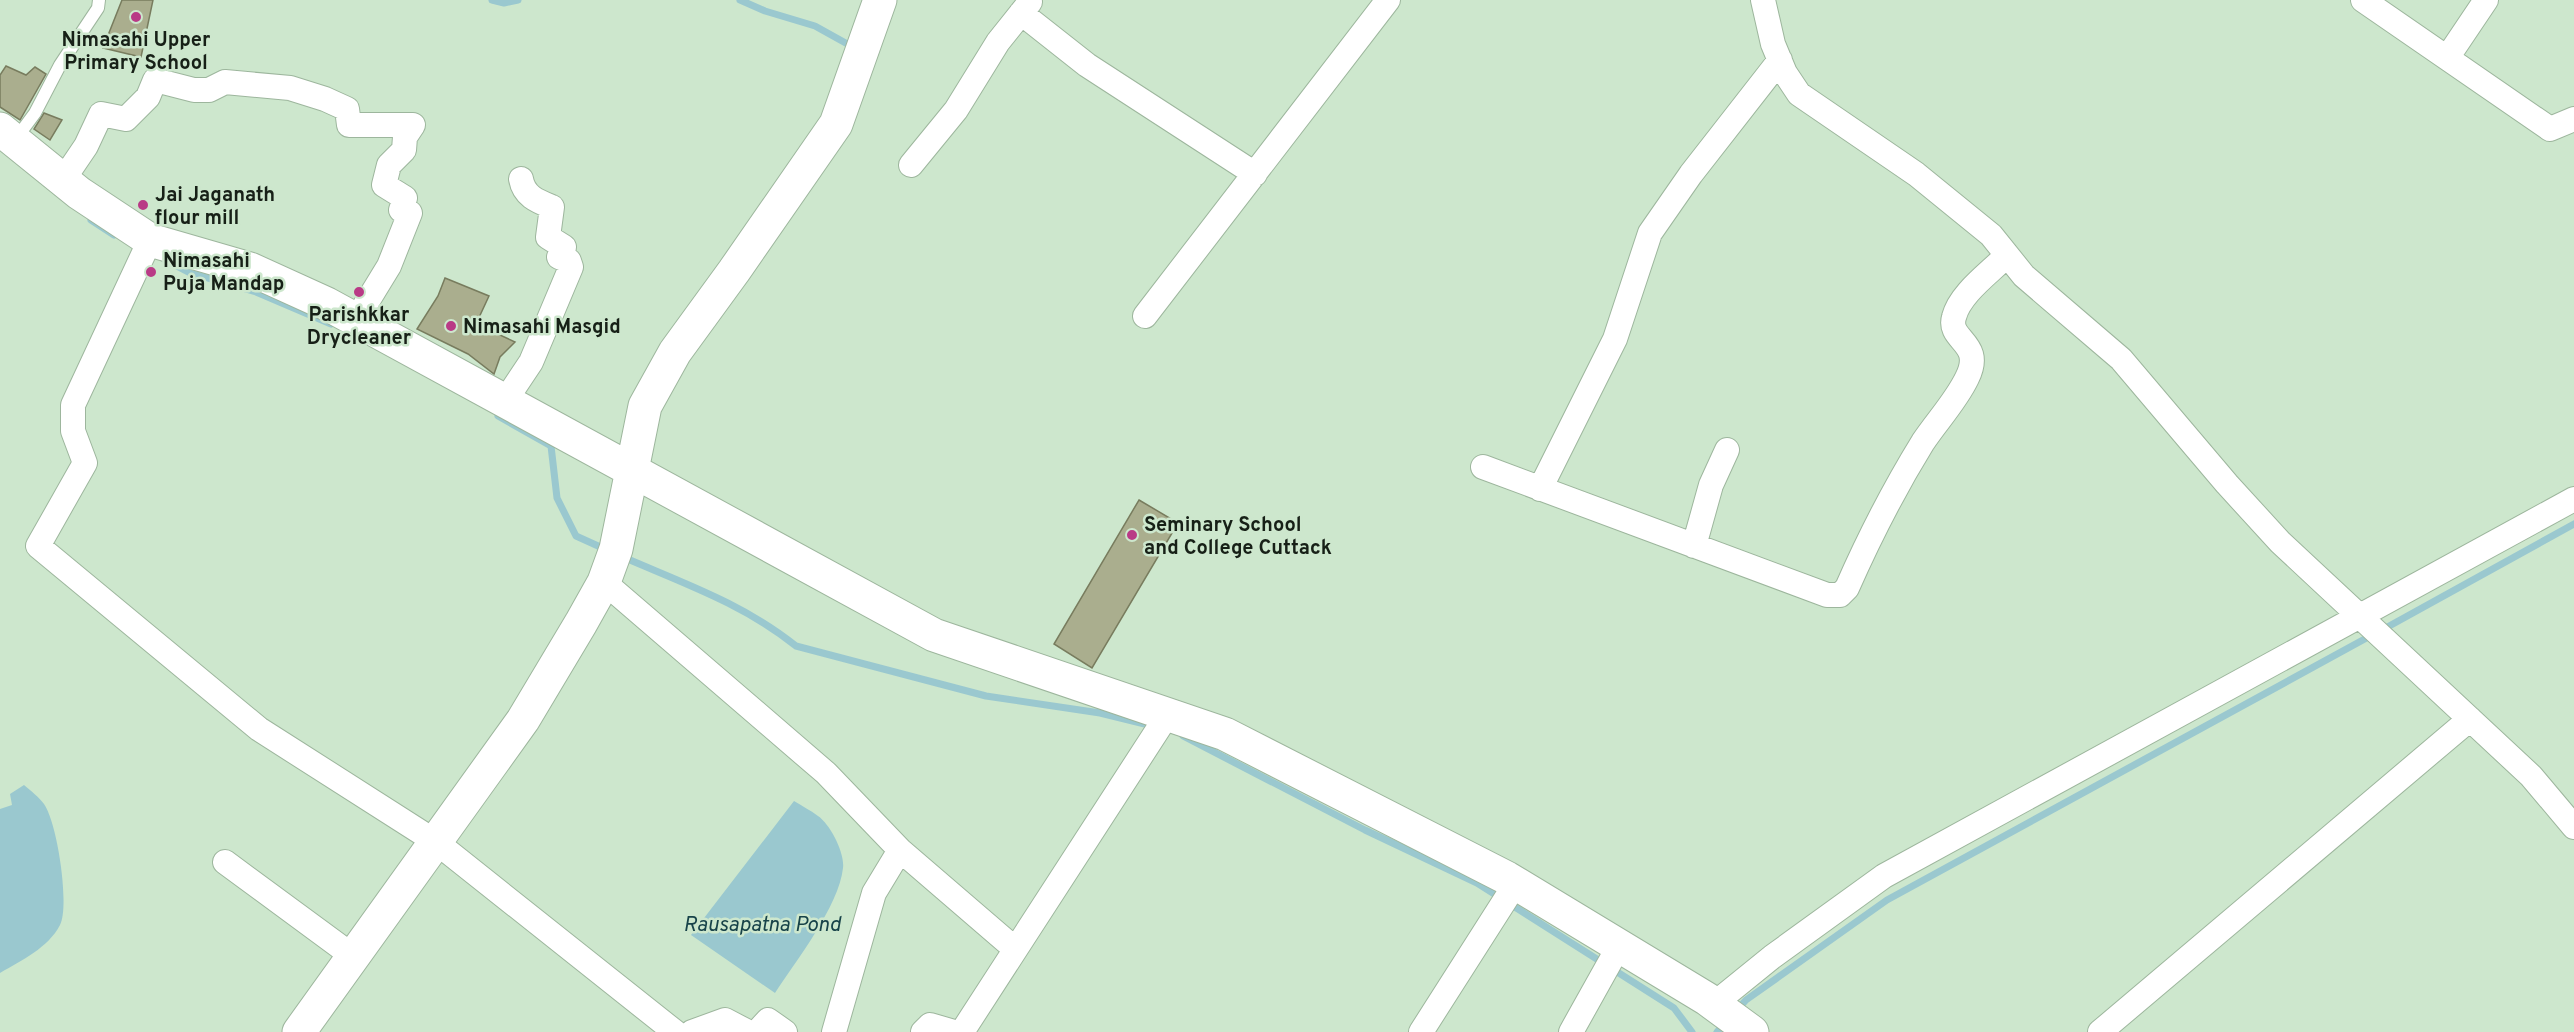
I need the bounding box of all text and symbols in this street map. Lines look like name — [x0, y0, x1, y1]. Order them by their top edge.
marker: Nimasahi Upper Primary School — [129, 10, 143, 24]
place label: Nimasahi Upper Primary School — [62, 28, 211, 77]
place label: Jai Jaganath flour mill — [155, 183, 275, 232]
marker: Jai Jaganath flour mill — [136, 198, 150, 212]
place label: Nimasahi Puja Mandap — [163, 249, 284, 298]
marker: Nimasahi Puja Mandap — [144, 265, 158, 279]
marker: Parishkkar Drycleaner — [352, 285, 366, 299]
place label: Parishkkar Drycleaner — [307, 303, 412, 352]
place label: Nimasahi Masgid — [463, 315, 621, 341]
marker: Nimasahi Masgid — [444, 319, 458, 333]
place label: Seminary School and College Cuttack — [1144, 513, 1332, 562]
marker: Seminary School and College Cuttack — [1125, 528, 1139, 542]
water label: Rausapatna Pond — [683, 912, 842, 939]

